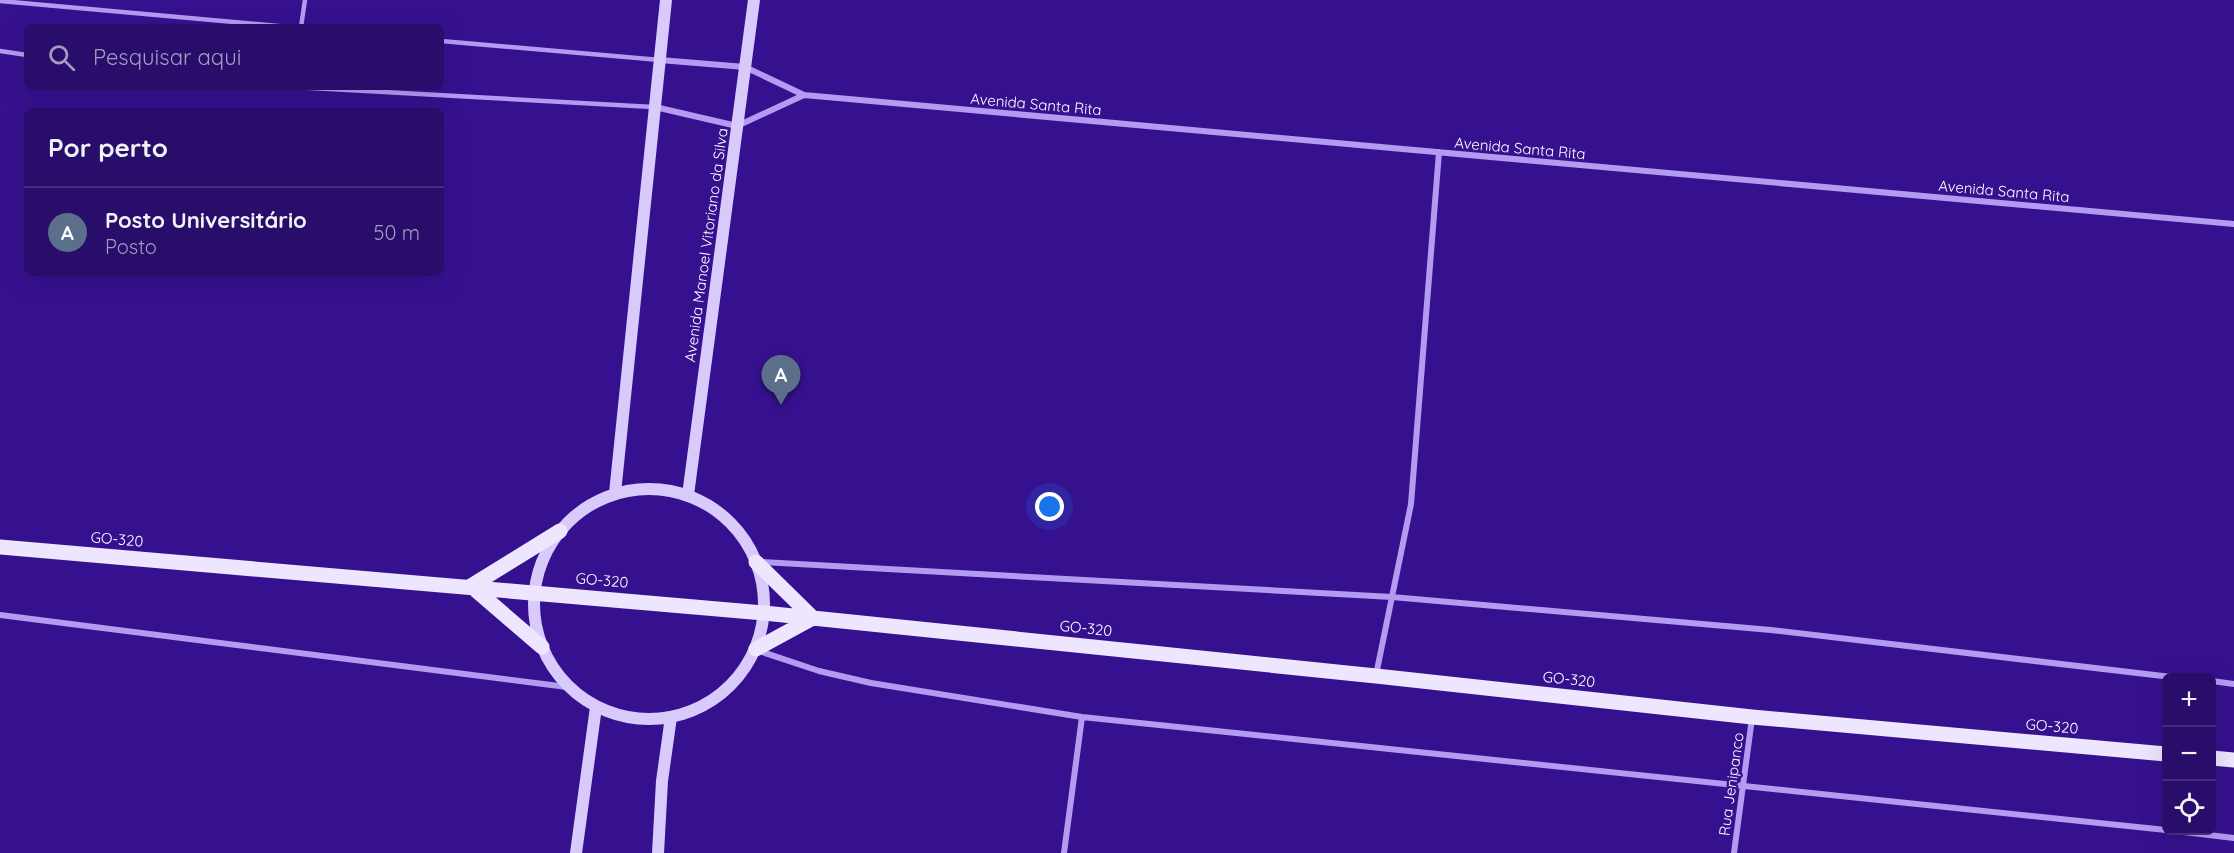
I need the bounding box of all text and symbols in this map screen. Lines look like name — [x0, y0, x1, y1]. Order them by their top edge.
search box — [24, 24, 444, 90]
icon: search — [45, 41, 78, 74]
text: Pesquisar aqui — [93, 43, 241, 71]
street label: Avenida Santa Rita — [970, 89, 1102, 119]
street label: Avenida Manoel Vitoriano da Silva — [680, 127, 732, 363]
text: Por perto — [48, 131, 168, 164]
street label: Avenida Santa Rita — [1454, 133, 1586, 163]
street label: Avenida Santa Rita — [1938, 176, 2070, 206]
text: Posto Universitário — [105, 206, 307, 234]
text: A — [61, 220, 74, 245]
text: 50 m — [374, 220, 420, 245]
text: Posto — [105, 234, 157, 259]
pin: A — [762, 356, 800, 405]
your location — [1035, 492, 1064, 521]
street label: GO-320 — [90, 527, 144, 551]
street label: GO-320 — [575, 568, 629, 592]
street label: GO-320 — [1059, 616, 1113, 640]
street label: GO-320 — [1542, 667, 1596, 691]
map controls — [2162, 673, 2216, 835]
button: + — [2162, 673, 2216, 727]
street label: GO-320 — [2025, 714, 2079, 738]
button: − — [2162, 727, 2216, 781]
street label: Rua Jenipanco — [1714, 731, 1748, 837]
button: locate — [2162, 781, 2216, 835]

